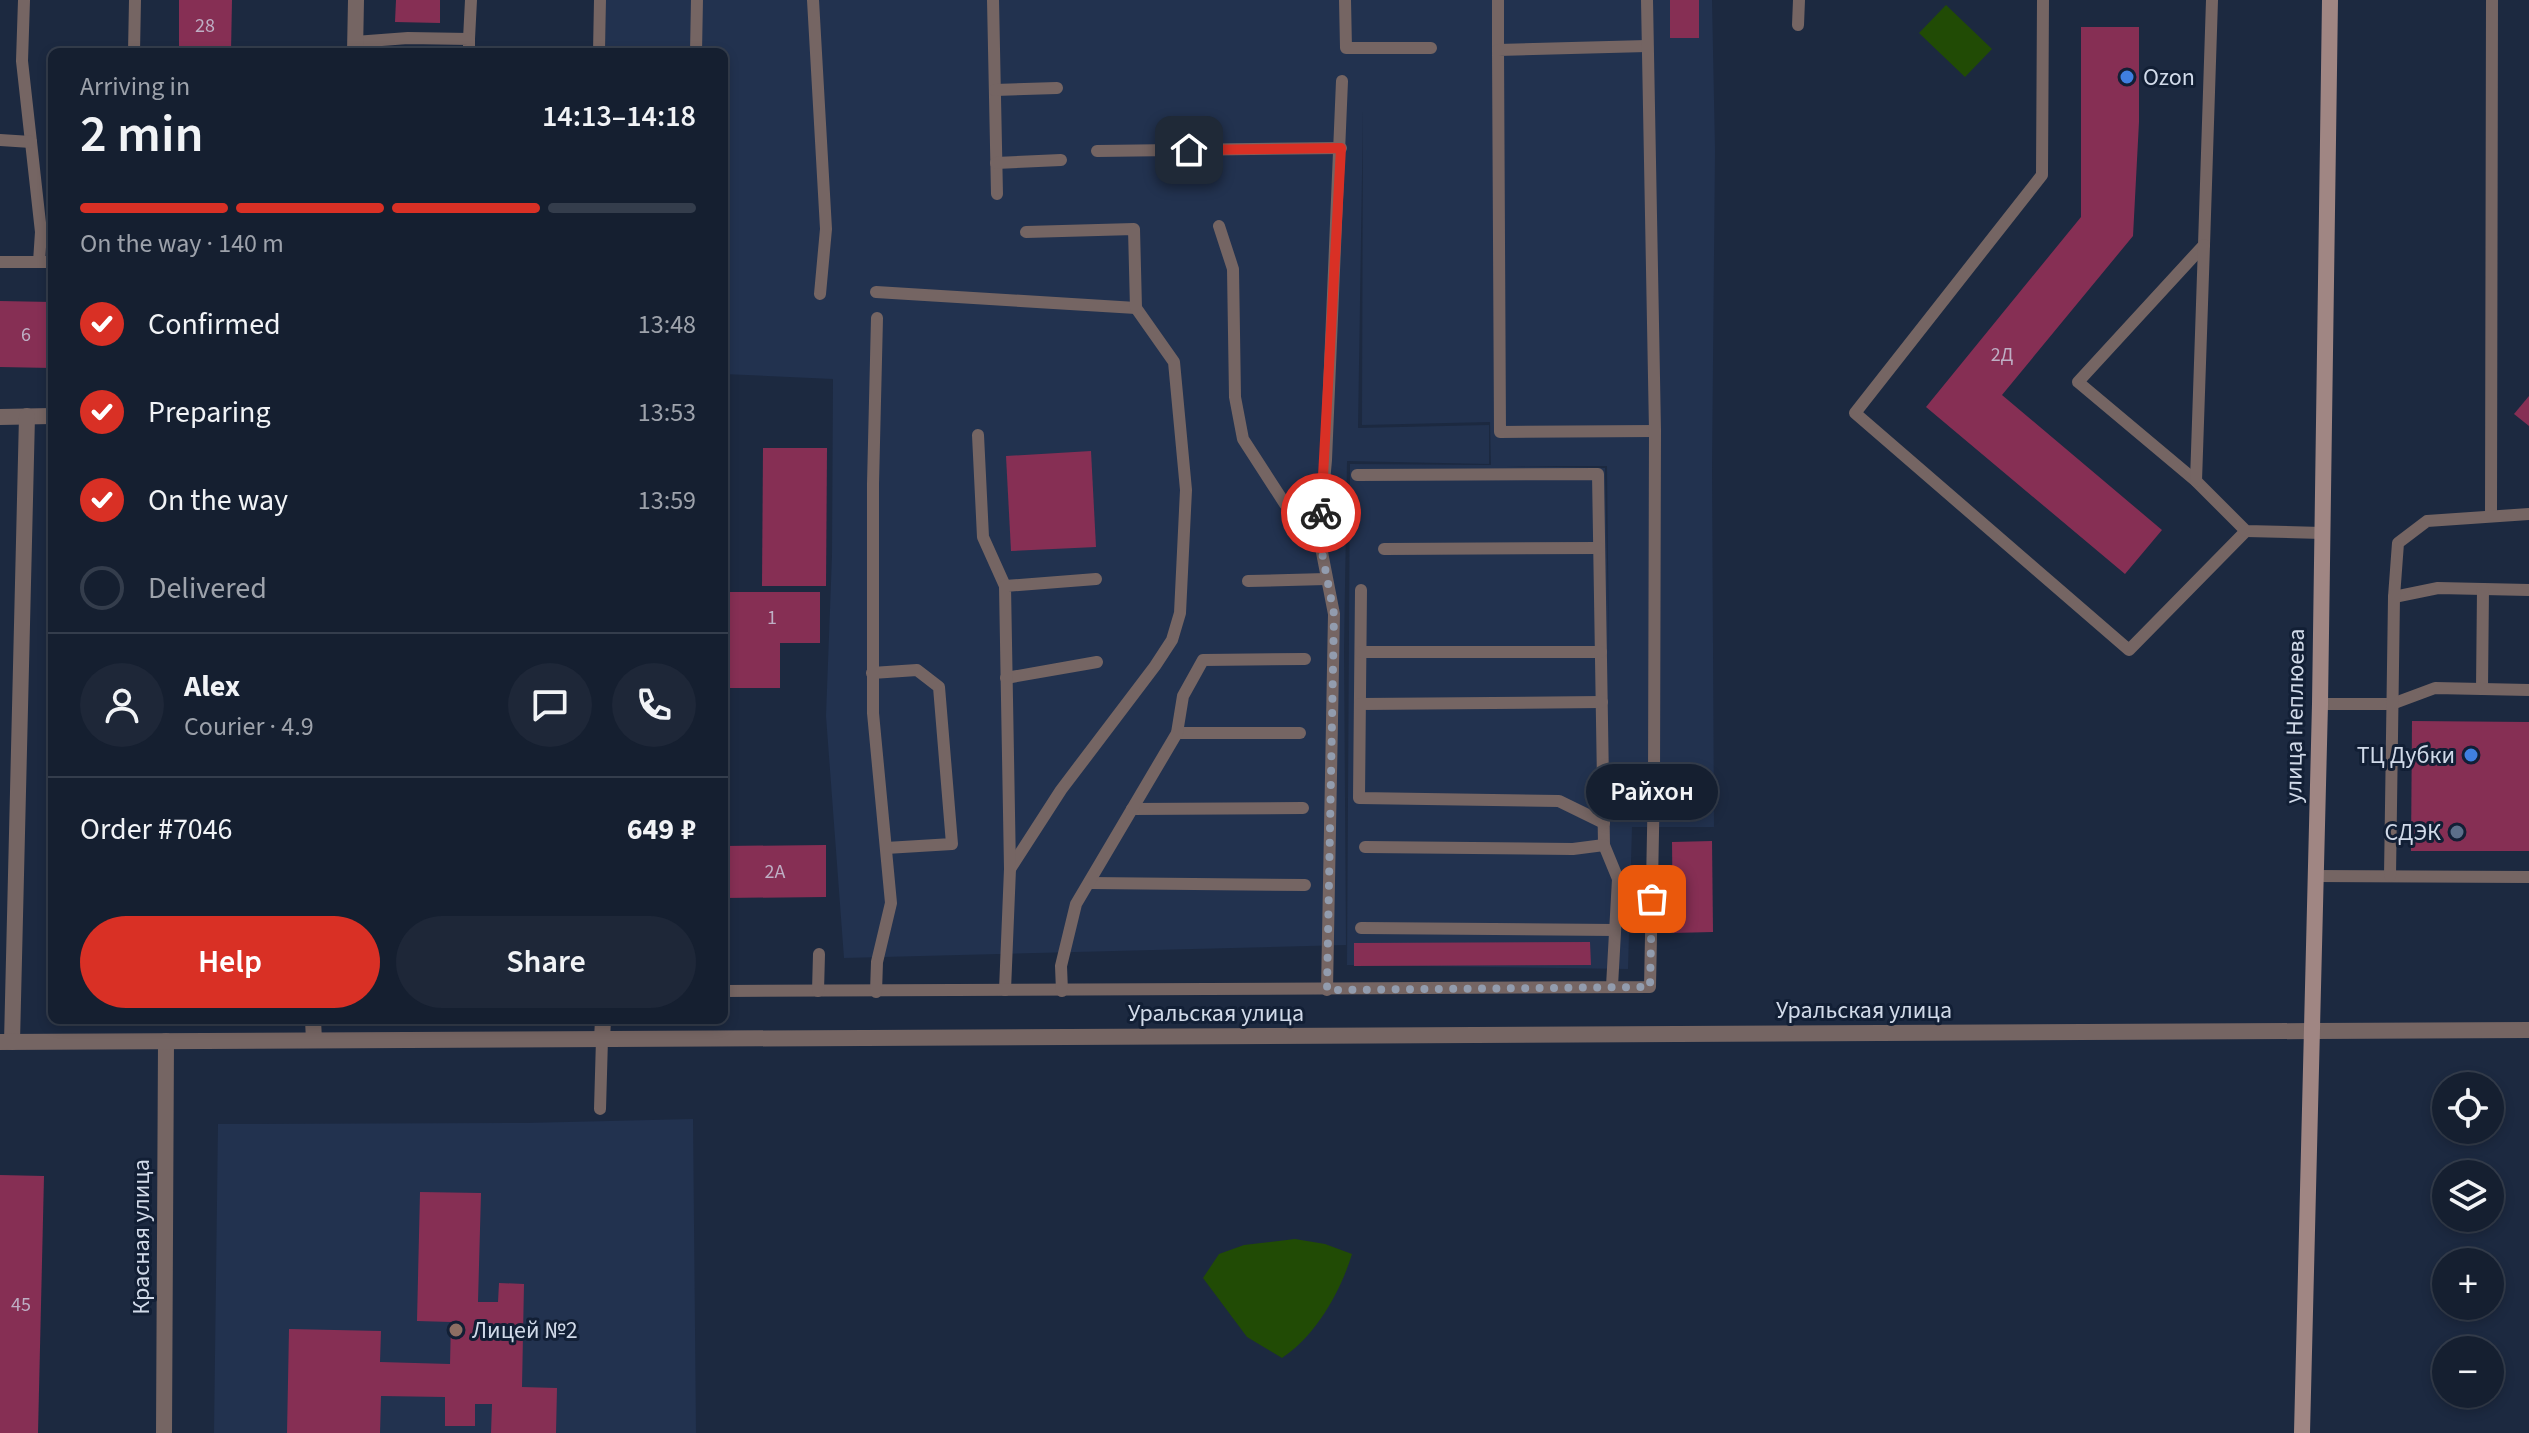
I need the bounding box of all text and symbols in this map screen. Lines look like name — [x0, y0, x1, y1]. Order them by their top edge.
house number: 28 — [195, 12, 215, 40]
place label: Ozon — [2143, 60, 2195, 95]
text: Arriving in — [80, 68, 190, 105]
marker: Ozon — [2118, 68, 2136, 86]
text: 14:13–14:18 — [542, 95, 696, 138]
text: 2 min — [80, 98, 204, 172]
pin — [1155, 116, 1223, 184]
icon: home — [1167, 128, 1211, 172]
text: On the way · 140 m — [80, 225, 284, 262]
icon: check — [80, 302, 124, 346]
text: Confirmed — [148, 303, 281, 346]
text: 13:48 — [638, 306, 696, 343]
house number: 6 — [21, 321, 31, 349]
house number: 2Д — [1991, 341, 2014, 369]
icon: check — [80, 390, 124, 434]
text: Preparing — [148, 391, 271, 434]
text: 13:53 — [638, 394, 696, 431]
courier — [1281, 473, 1361, 553]
icon: check — [80, 478, 124, 522]
text: On the way — [148, 479, 288, 522]
text: 13:59 — [638, 482, 696, 519]
icon: bike — [1299, 491, 1343, 535]
text: Delivered — [148, 567, 267, 610]
house number: 1 — [767, 604, 777, 632]
street label: улица Неплюева — [2276, 628, 2314, 804]
button: person — [80, 663, 164, 747]
button: chat — [508, 663, 592, 747]
button: phone — [612, 663, 696, 747]
text: Alex — [184, 665, 240, 708]
text: Courier · 4.9 — [184, 708, 314, 745]
place label: ТЦ Дубки — [2357, 738, 2455, 773]
marker: ТЦ Дубки — [2462, 746, 2480, 764]
callout: Райхон — [1586, 763, 1718, 819]
text: Райхон — [1610, 773, 1694, 810]
text: Order #7046 — [80, 808, 233, 851]
text: 649 ₽ — [627, 808, 696, 851]
place label: СДЭК — [2384, 815, 2441, 850]
marker: СДЭК — [2448, 823, 2466, 841]
house number: 2А — [765, 858, 786, 886]
pin — [1618, 865, 1686, 933]
icon: bag — [1630, 877, 1674, 921]
button: Help — [80, 916, 380, 1008]
button: Share — [396, 916, 696, 1008]
street label: Уральская улица — [1776, 993, 1952, 1028]
street label: Уральская улица — [1128, 996, 1304, 1031]
map controls — [2432, 1072, 2504, 1408]
button: locate — [2432, 1072, 2504, 1144]
street label: Красная улица — [124, 1159, 159, 1315]
button: layers — [2432, 1160, 2504, 1232]
button: + — [2432, 1248, 2504, 1320]
house number: 45 — [11, 1291, 31, 1319]
place label: Лицей №2 — [472, 1313, 578, 1348]
marker: Лицей №2 — [447, 1321, 465, 1339]
button: − — [2432, 1336, 2504, 1408]

